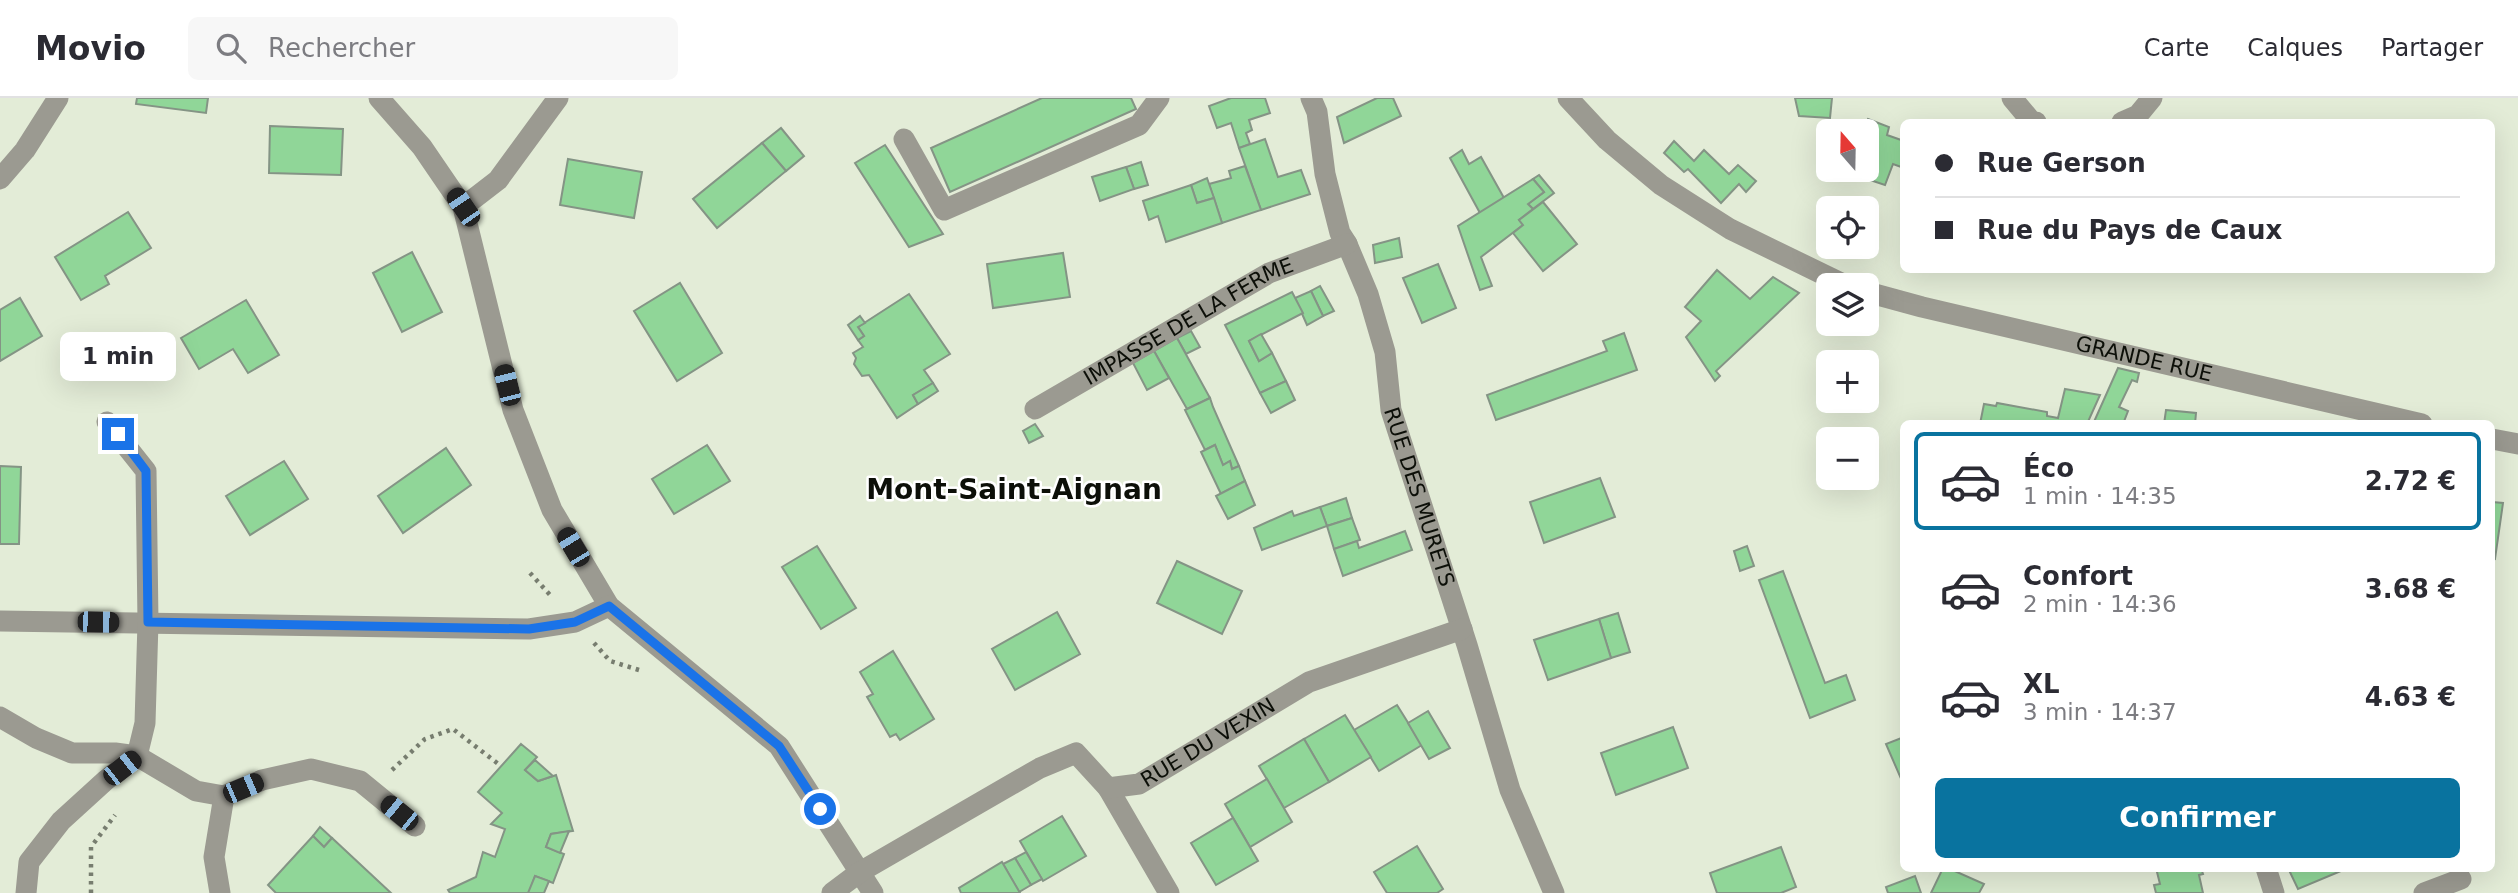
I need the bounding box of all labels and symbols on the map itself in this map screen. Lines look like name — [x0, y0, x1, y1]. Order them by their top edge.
north arrow — [1816, 119, 1880, 182]
car — [443, 184, 484, 230]
street label: IMPASSE DE LA FERME — [1079, 253, 1297, 390]
street label: GRANDE RUE — [2073, 331, 2215, 387]
callout: 1 min — [60, 332, 176, 382]
car — [492, 362, 523, 408]
street label: RUE DES MURETS — [1379, 404, 1459, 590]
route end — [102, 418, 134, 450]
district label: Mont-Saint-Aignan — [866, 473, 1162, 506]
car — [554, 524, 593, 570]
car — [77, 611, 120, 633]
street label: RUE DU VEXIN — [1137, 693, 1279, 792]
car — [99, 747, 146, 789]
car — [220, 770, 267, 806]
car — [377, 792, 422, 834]
route start — [804, 793, 836, 825]

